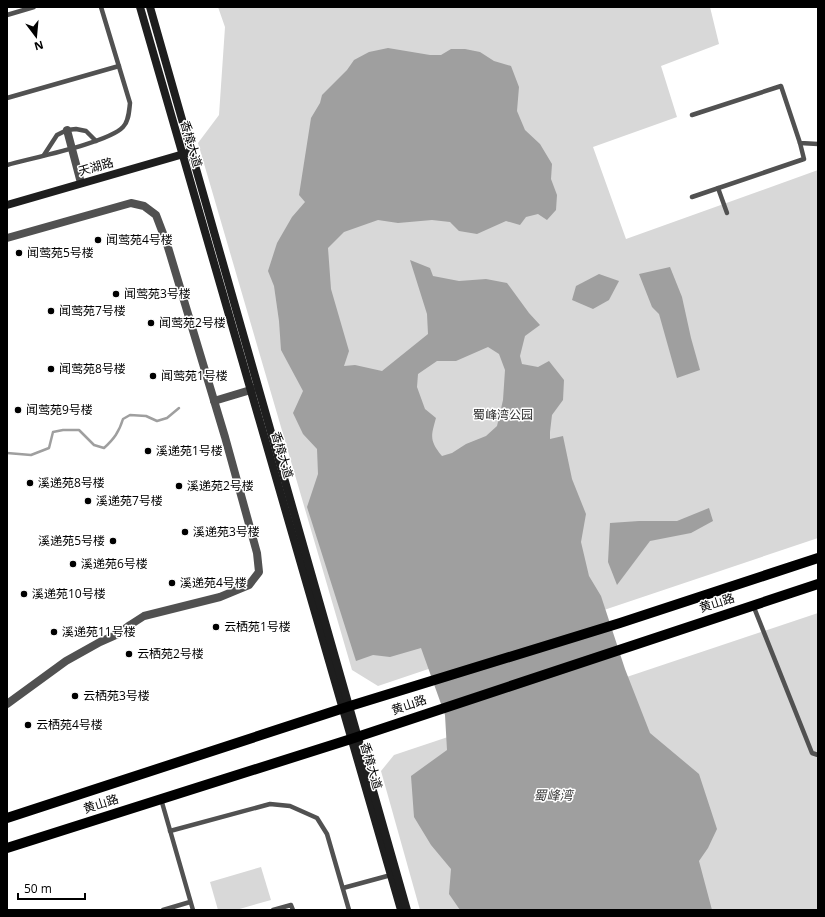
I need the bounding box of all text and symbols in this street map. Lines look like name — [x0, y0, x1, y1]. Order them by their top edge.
north arrow — [16, 16, 56, 56]
text: N — [33, 38, 45, 55]
street label: 香樟大道 — [177, 118, 206, 169]
street label: 天湖路 — [76, 153, 116, 180]
place label: 闻莺苑4号楼 — [106, 231, 173, 248]
marker: 闻莺苑4号楼 — [93, 235, 103, 245]
place label: 闻莺苑5号楼 — [27, 244, 94, 261]
marker: 闻莺苑5号楼 — [14, 248, 24, 258]
place label: 闻莺苑3号楼 — [124, 285, 191, 302]
marker: 闻莺苑3号楼 — [111, 289, 121, 299]
place label: 闻莺苑7号楼 — [59, 302, 126, 319]
marker: 闻莺苑7号楼 — [46, 306, 56, 316]
place label: 闻莺苑2号楼 — [159, 314, 226, 331]
marker: 闻莺苑2号楼 — [146, 318, 156, 328]
place label: 闻莺苑8号楼 — [59, 360, 126, 377]
marker: 闻莺苑8号楼 — [46, 364, 56, 374]
place label: 闻莺苑1号楼 — [161, 367, 228, 384]
marker: 闻莺苑1号楼 — [148, 371, 158, 381]
place label: 闻莺苑9号楼 — [26, 401, 93, 418]
marker: 闻莺苑9号楼 — [13, 405, 23, 415]
park label: 蜀峰湾公园 — [473, 406, 533, 423]
street label: 香樟大道 — [268, 429, 297, 480]
place label: 溪递苑1号楼 — [156, 442, 223, 459]
marker: 溪递苑1号楼 — [143, 446, 153, 456]
place label: 溪递苑8号楼 — [38, 474, 105, 491]
place label: 溪递苑2号楼 — [187, 477, 254, 494]
marker: 溪递苑8号楼 — [25, 478, 35, 488]
marker: 溪递苑2号楼 — [174, 481, 184, 491]
place label: 溪递苑7号楼 — [96, 492, 163, 509]
marker: 溪递苑7号楼 — [83, 496, 93, 506]
place label: 溪递苑3号楼 — [193, 523, 260, 540]
marker: 溪递苑3号楼 — [180, 527, 190, 537]
place label: 溪递苑5号楼 — [38, 532, 105, 549]
marker: 溪递苑5号楼 — [108, 536, 118, 546]
place label: 溪递苑6号楼 — [81, 555, 148, 572]
marker: 溪递苑6号楼 — [68, 559, 78, 569]
place label: 溪递苑4号楼 — [180, 574, 247, 591]
marker: 溪递苑4号楼 — [167, 578, 177, 588]
place label: 溪递苑10号楼 — [32, 585, 106, 602]
marker: 溪递苑10号楼 — [19, 589, 29, 599]
street label: 黄山路 — [697, 589, 737, 616]
place label: 云栖苑1号楼 — [224, 618, 291, 635]
marker: 云栖苑1号楼 — [211, 622, 221, 632]
place label: 溪递苑11号楼 — [62, 623, 136, 640]
marker: 溪递苑11号楼 — [49, 627, 59, 637]
place label: 云栖苑2号楼 — [137, 645, 204, 662]
marker: 云栖苑2号楼 — [124, 649, 134, 659]
place label: 云栖苑3号楼 — [83, 687, 150, 704]
marker: 云栖苑3号楼 — [70, 691, 80, 701]
street label: 黄山路 — [389, 691, 429, 718]
place label: 云栖苑4号楼 — [36, 716, 103, 733]
marker: 云栖苑4号楼 — [23, 720, 33, 730]
street label: 香樟大道 — [357, 740, 386, 791]
water label: 蜀峰湾 — [533, 786, 574, 804]
street label: 黄山路 — [81, 790, 121, 817]
scale bar — [18, 875, 85, 901]
text: 50 m — [24, 880, 52, 897]

